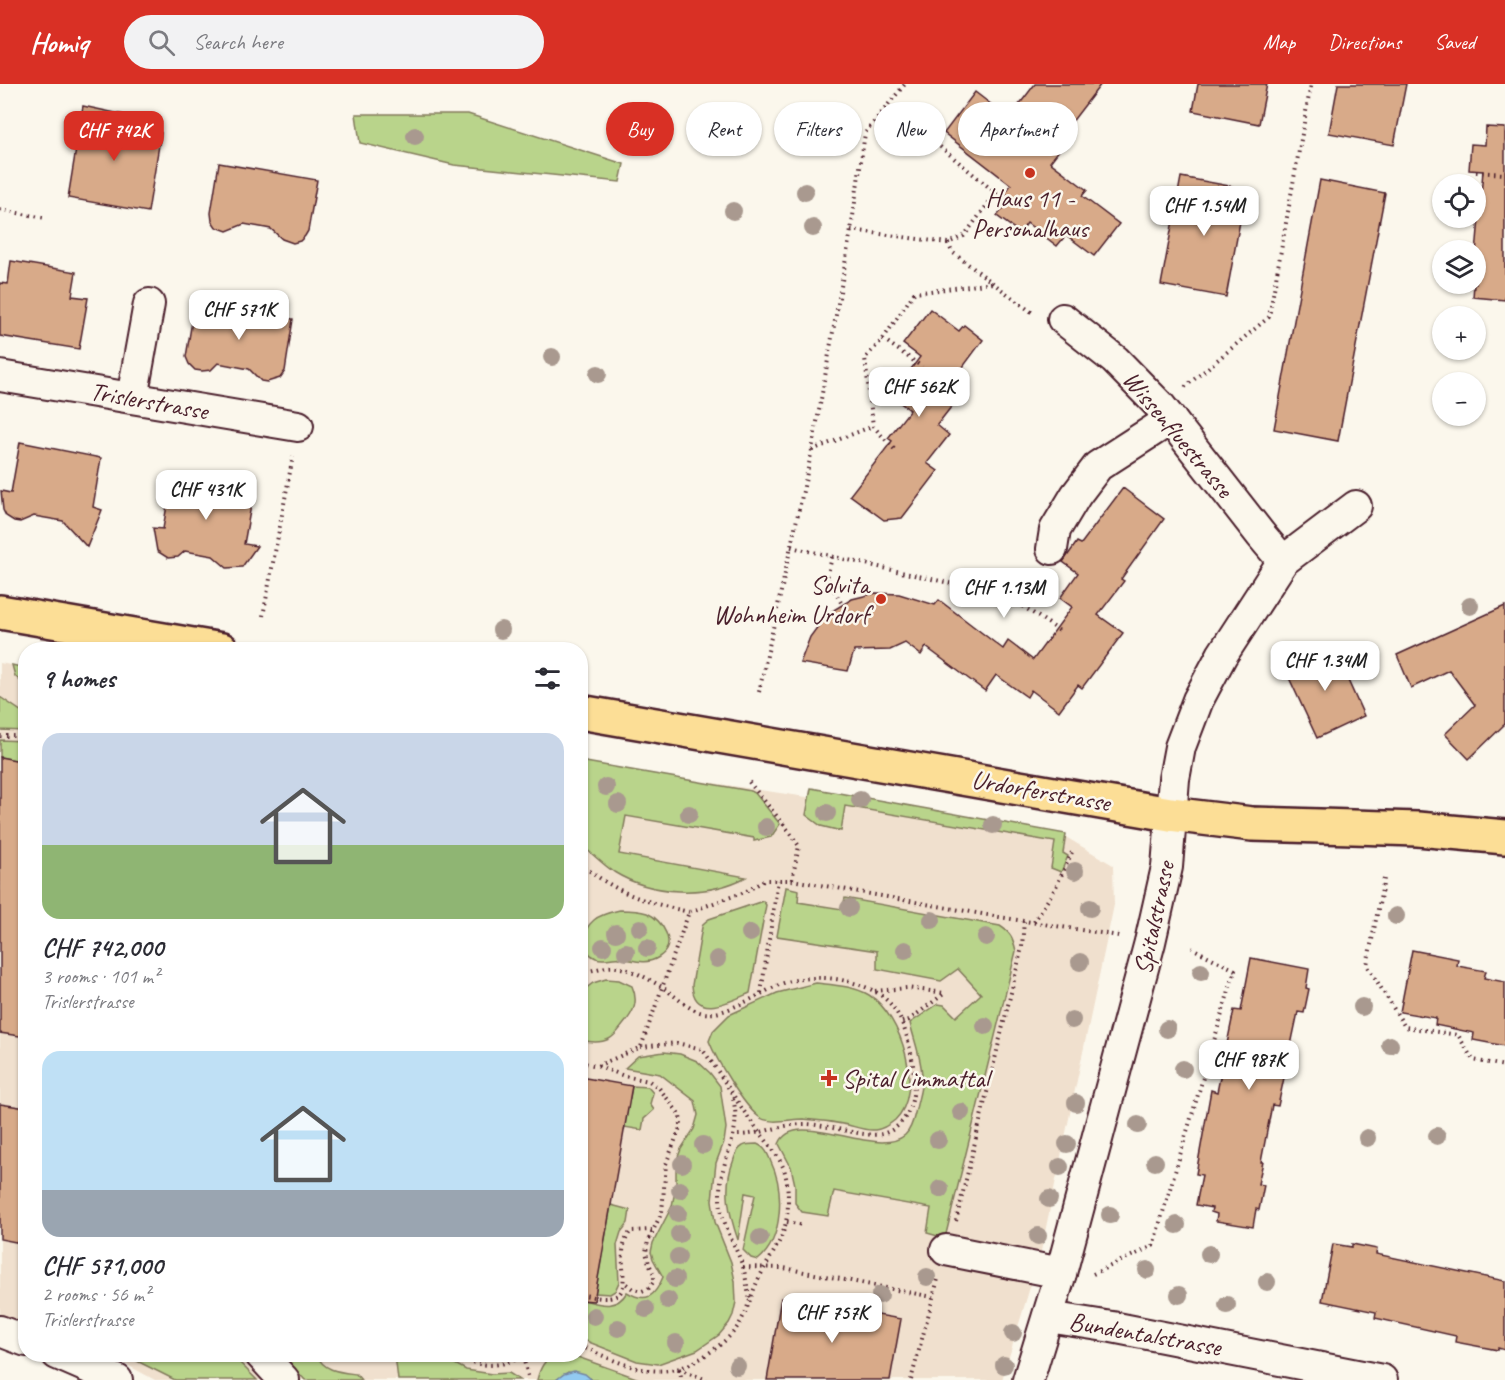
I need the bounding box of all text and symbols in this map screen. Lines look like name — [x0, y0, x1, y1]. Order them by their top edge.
search box — [124, 15, 544, 69]
text: Homiq — [30, 25, 88, 60]
icon: search — [145, 26, 178, 59]
text: Search here — [193, 28, 283, 56]
text: Map — [1263, 29, 1295, 55]
text: Directions — [1328, 29, 1401, 55]
text: Saved — [1434, 29, 1475, 55]
chip: Buy — [606, 102, 674, 156]
chip: Rent — [686, 102, 762, 156]
chip: Filters — [774, 102, 862, 156]
chip: New — [874, 102, 946, 156]
chip: Apartment — [958, 102, 1078, 156]
pin: CHF 742K — [52, 111, 176, 162]
text: CHF 742K — [78, 118, 150, 143]
marker: Haus 11 - Personalhaus — [1023, 166, 1037, 180]
map controls — [1432, 174, 1486, 426]
button: locate — [1432, 174, 1486, 228]
place label: Haus 11 - Personalhaus — [972, 182, 1090, 245]
pin: CHF 1.54M — [1135, 186, 1273, 237]
text: CHF 1.54M — [1164, 193, 1244, 218]
button: layers — [1432, 240, 1486, 294]
pin: CHF 571K — [177, 290, 301, 341]
text: CHF 571K — [203, 297, 275, 322]
button: + — [1432, 306, 1486, 360]
street label: Wissenfluestrasse — [1115, 364, 1242, 505]
pin: CHF 562K — [857, 367, 981, 418]
button: − — [1432, 372, 1486, 426]
street label: Trislerstrasse — [88, 374, 213, 428]
text: CHF 562K — [883, 374, 955, 399]
pin: CHF 431K — [144, 470, 268, 521]
text: CHF 431K — [170, 477, 242, 502]
place label: Solvita Wohnheim Urdorf — [713, 568, 874, 631]
pin: CHF 1.13M — [935, 568, 1073, 619]
text: CHF 1.13M — [964, 575, 1044, 600]
marker: Solvita Wohnheim Urdorf — [874, 592, 888, 606]
pin: CHF 1.34M — [1256, 641, 1394, 692]
text: CHF 1.34M — [1285, 648, 1365, 673]
text: 9 homes — [42, 662, 115, 695]
icon: filters — [531, 662, 564, 695]
street label: Urdorferstrasse — [969, 763, 1115, 820]
icon: home — [249, 772, 357, 880]
street label: Spitalstrasse — [1126, 856, 1183, 977]
text: CHF 742,000 — [42, 931, 163, 964]
text: 3 rooms · 101 m² — [42, 964, 159, 989]
text: Trislerstrasse — [42, 989, 133, 1014]
pin: CHF 987K — [1187, 1040, 1311, 1091]
text: CHF 987K — [1213, 1047, 1285, 1072]
place label: Spital Limmattal — [842, 1062, 993, 1095]
marker: Spital Limmattal — [820, 1069, 838, 1087]
icon: home — [249, 1090, 357, 1198]
text: CHF 571,000 — [42, 1249, 163, 1282]
text: 2 rooms · 56 m² — [42, 1282, 150, 1307]
pin: CHF 757K — [770, 1293, 894, 1344]
text: CHF 757K — [796, 1300, 868, 1325]
street label: Bundentalstrasse — [1067, 1304, 1225, 1364]
text: Trislerstrasse — [42, 1307, 133, 1332]

